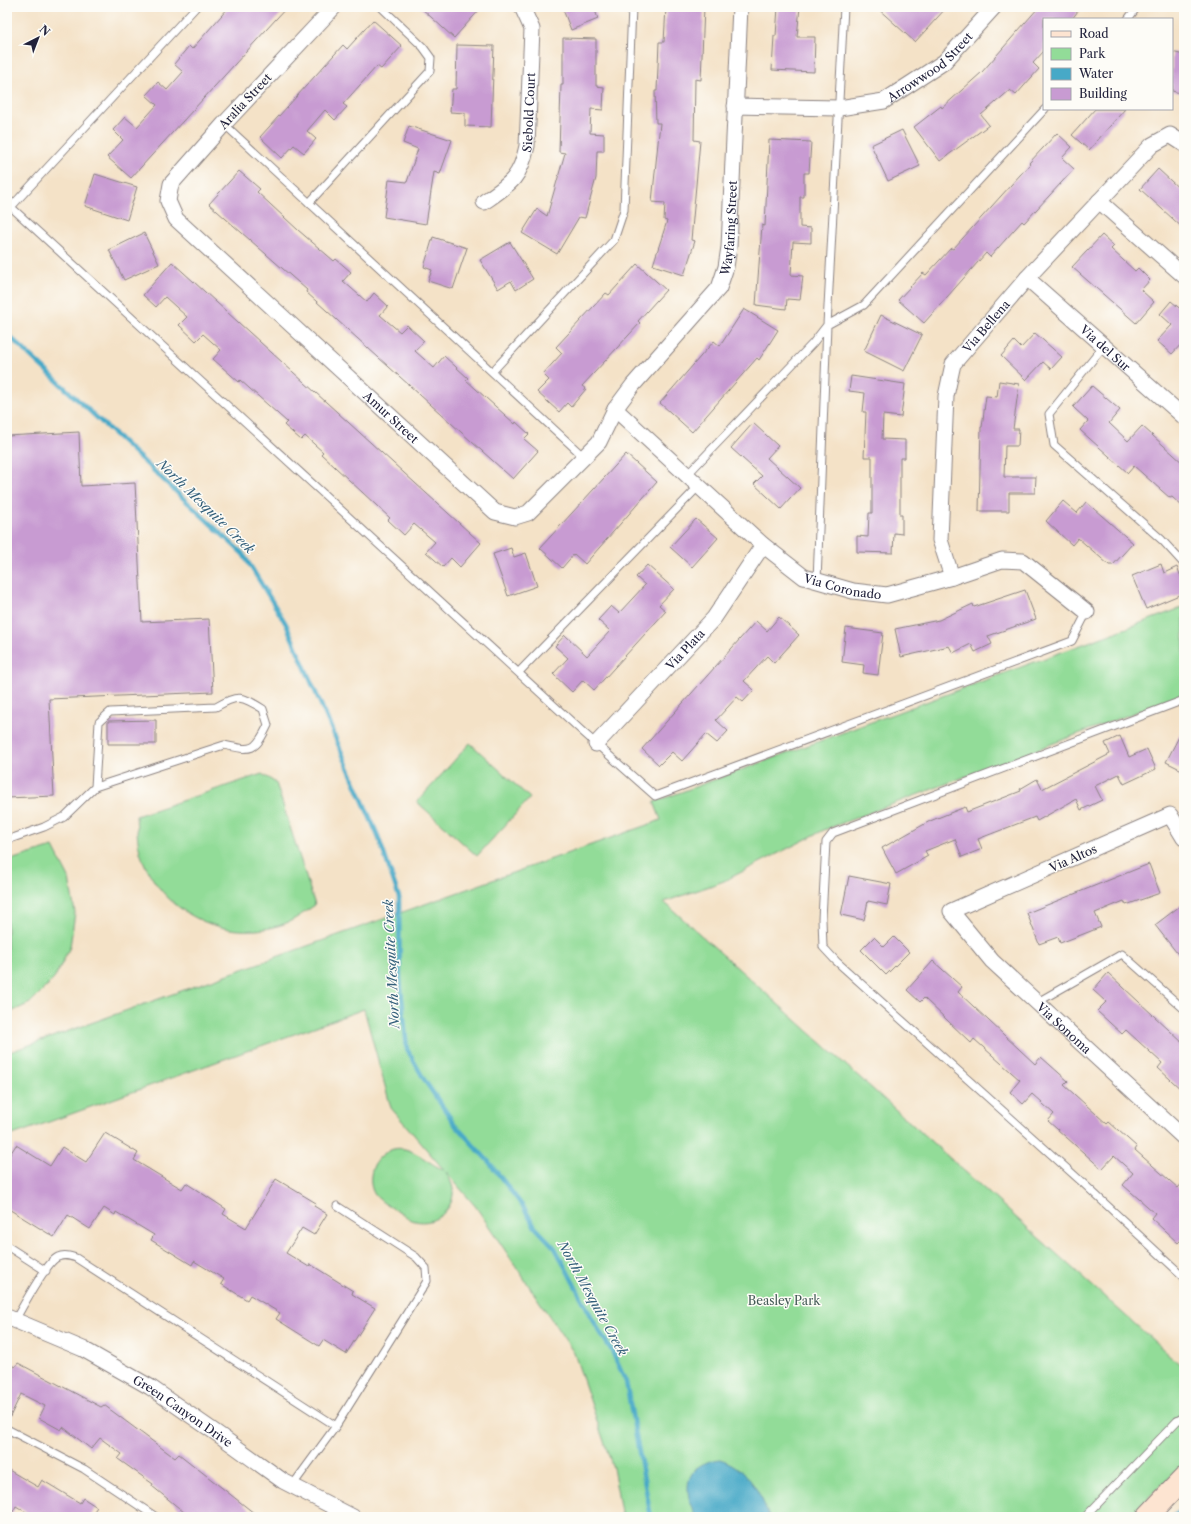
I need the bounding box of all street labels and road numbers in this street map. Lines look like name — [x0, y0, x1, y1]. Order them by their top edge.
street label: Arrowwood Street — [883, 28, 976, 105]
street label: Aralia Street — [215, 69, 275, 133]
street label: Siebold Court — [518, 72, 538, 154]
street label: Wayfaring Street — [716, 179, 740, 278]
street label: Via Bellena — [958, 296, 1013, 356]
street label: Via del Sur — [1077, 321, 1134, 374]
street label: Amur Street — [360, 387, 423, 446]
street label: Via Coronado — [801, 570, 882, 602]
street label: Via Plata — [662, 625, 708, 673]
street label: Via Altos — [1046, 841, 1099, 876]
street label: Via Sonoma — [1033, 998, 1095, 1057]
street label: Green Canyon Drive — [131, 1372, 236, 1450]

